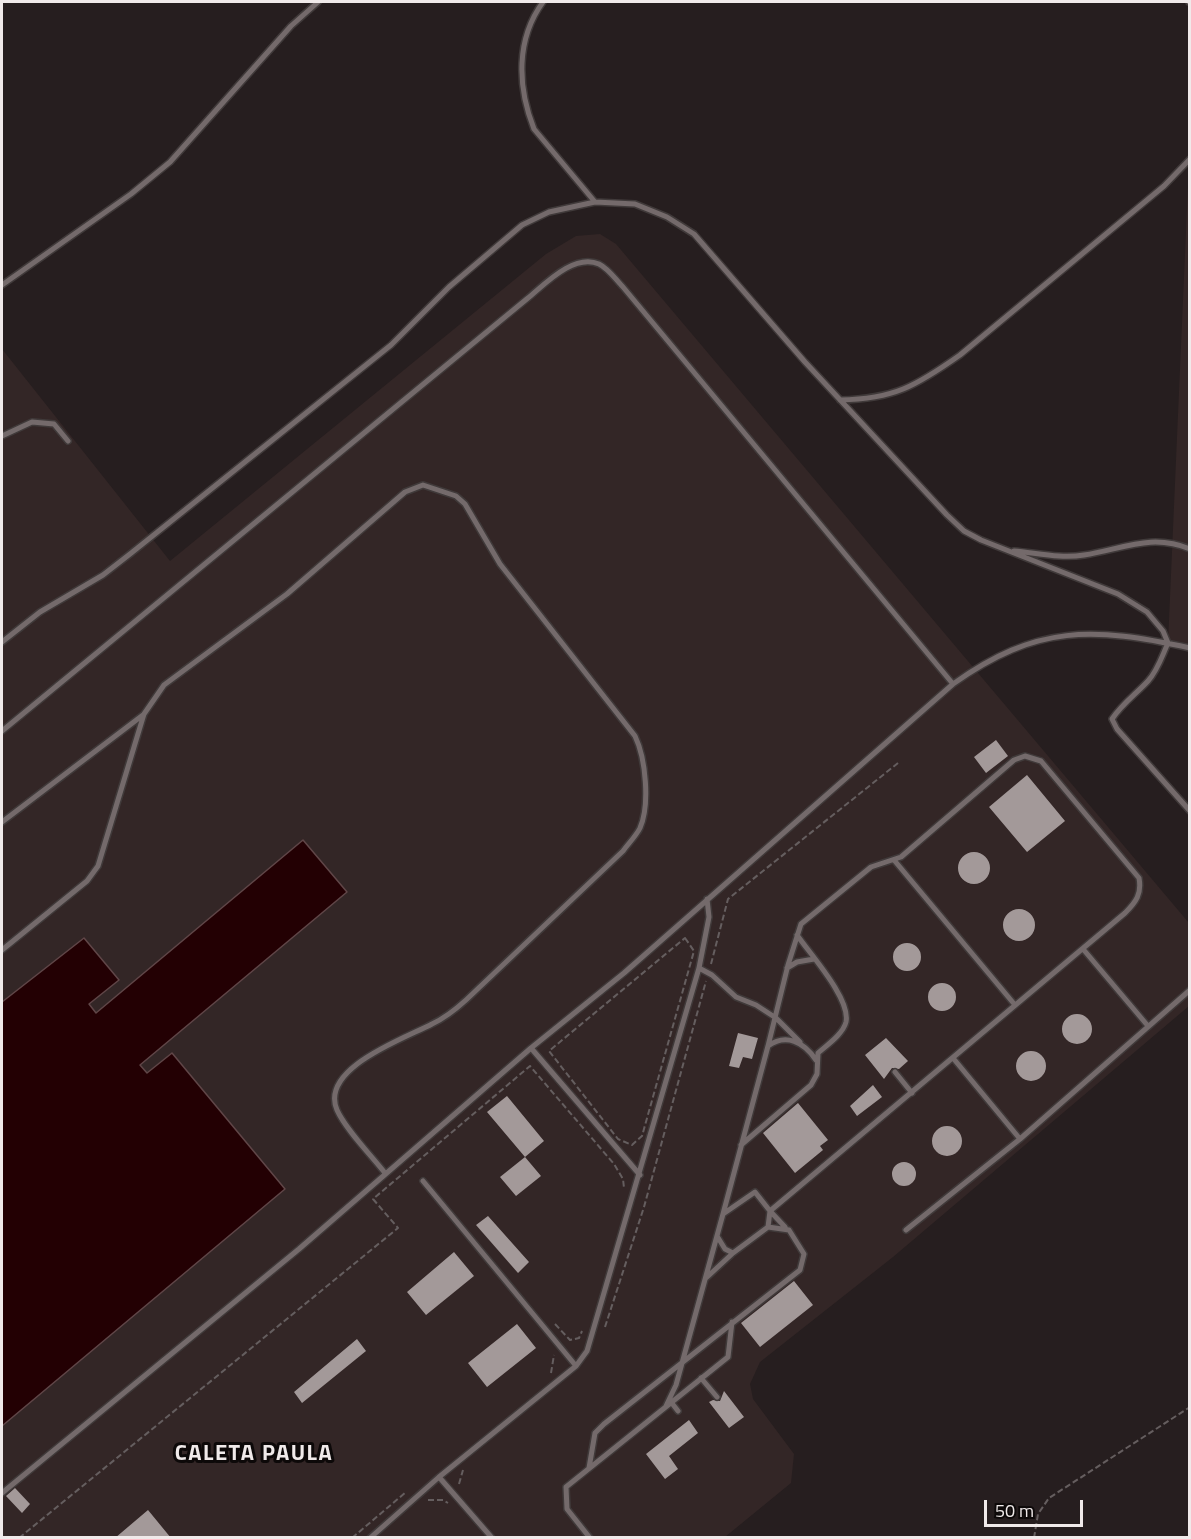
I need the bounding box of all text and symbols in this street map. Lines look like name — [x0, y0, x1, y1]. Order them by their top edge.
district label: CALETA PAULA — [175, 1442, 333, 1468]
scale bar — [987, 1488, 1086, 1526]
text: 50 m — [995, 1497, 1034, 1524]

